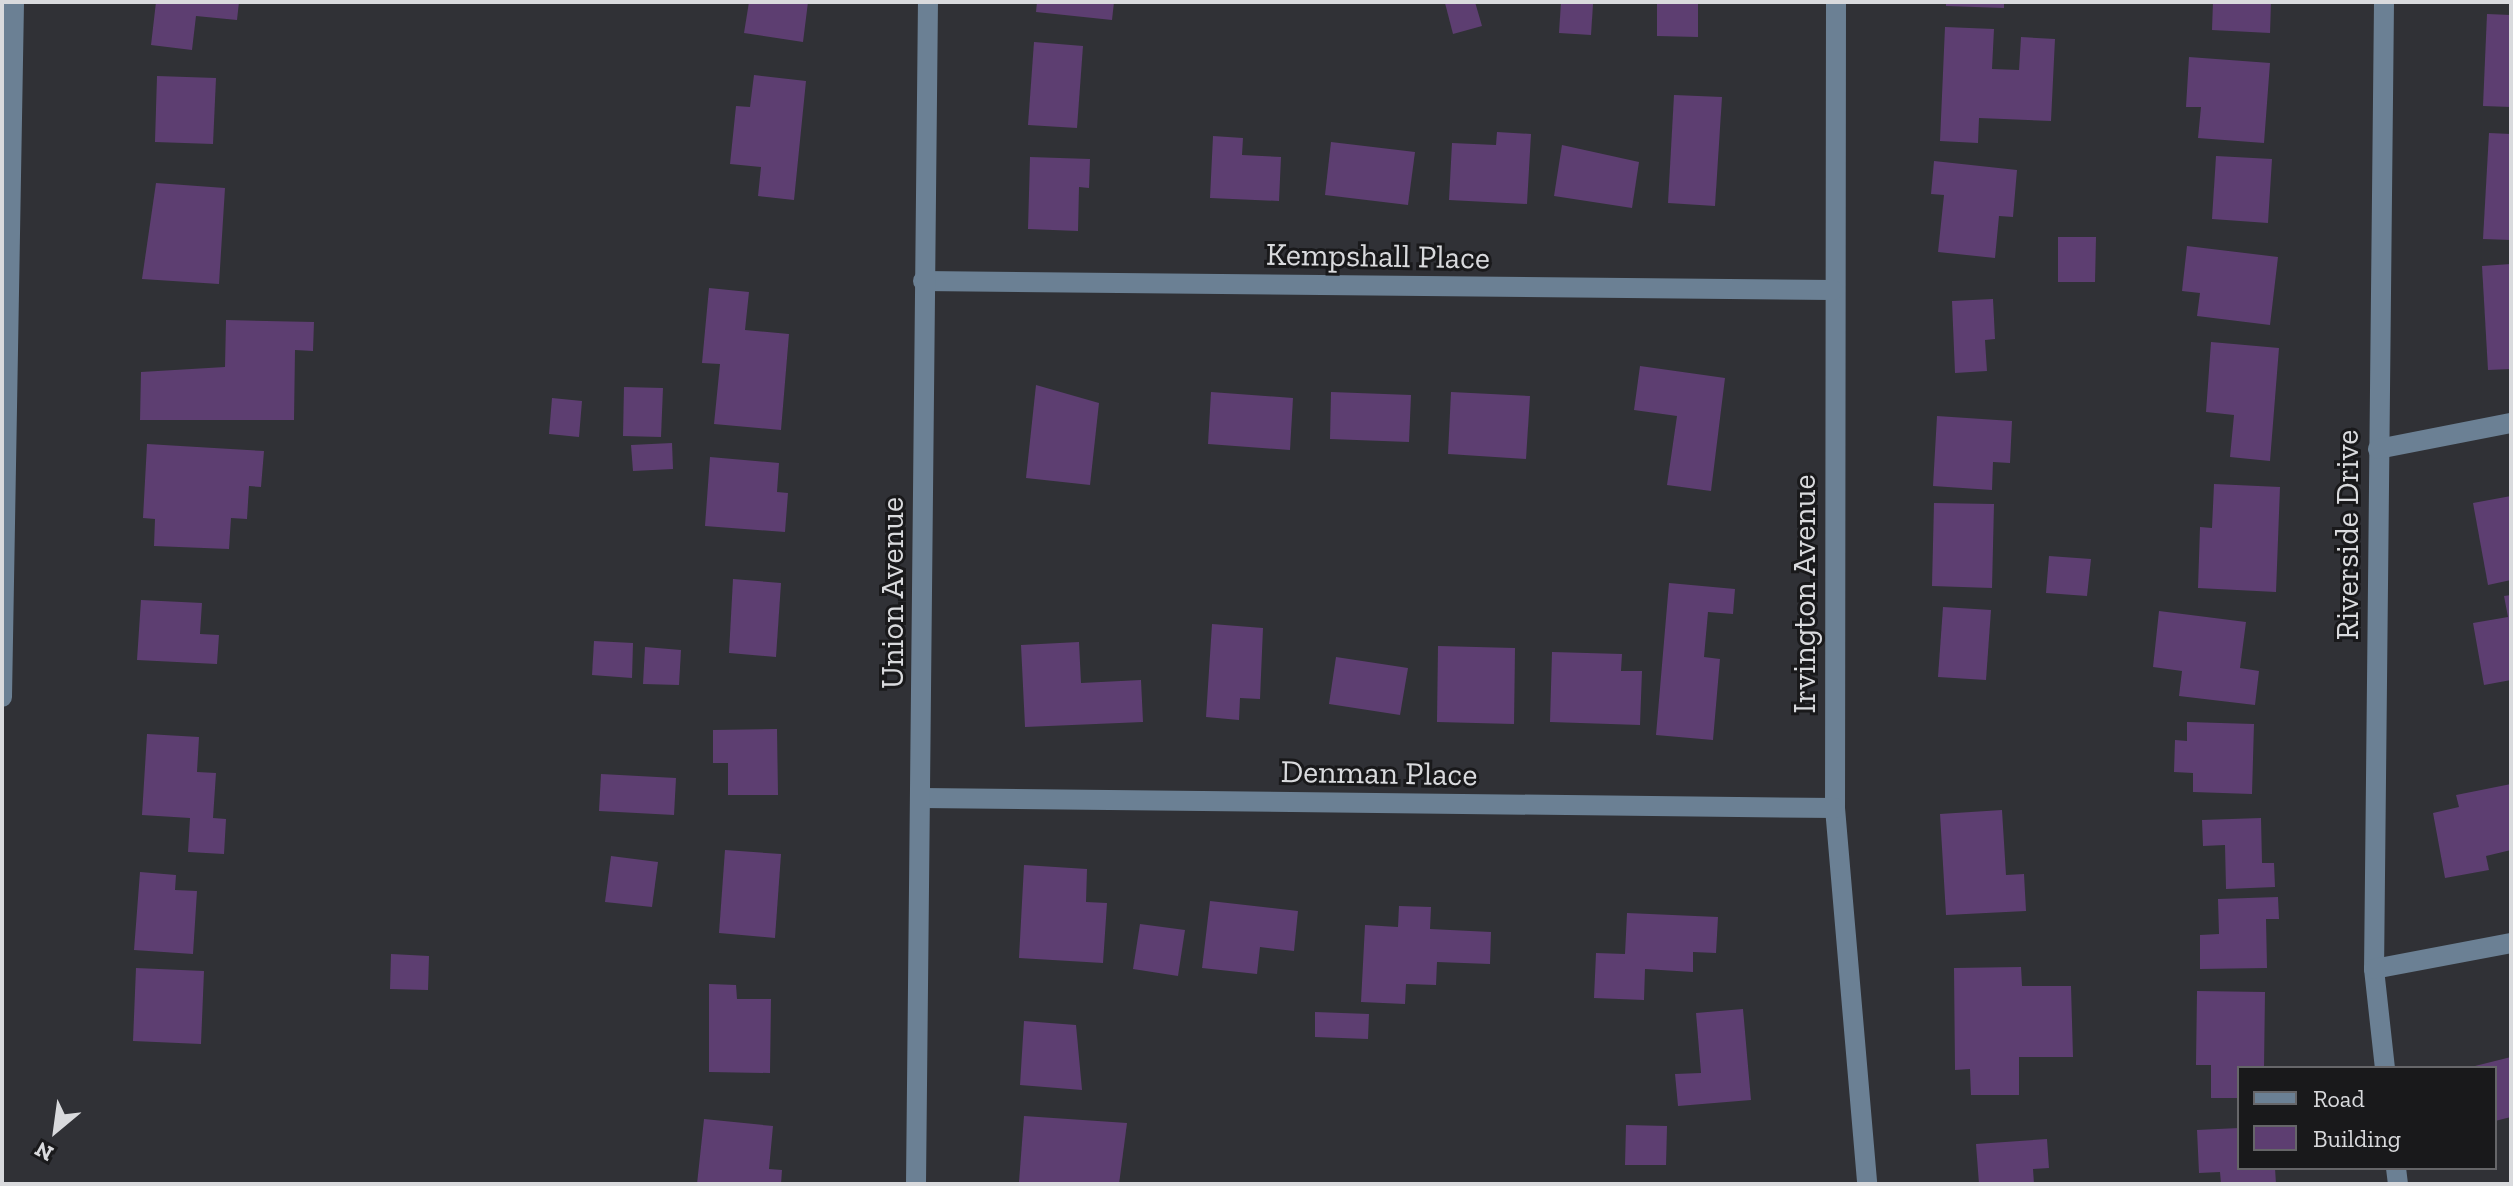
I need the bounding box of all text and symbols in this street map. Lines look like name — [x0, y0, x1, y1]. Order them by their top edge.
street label: Kempshall Place — [1266, 235, 1490, 277]
street label: Riverside Drive — [2328, 430, 2366, 640]
street label: Irvington Avenue — [1785, 474, 1823, 714]
street label: Union Avenue — [873, 497, 911, 689]
street label: Denman Place — [1280, 752, 1478, 794]
legend — [2237, 1066, 2497, 1170]
text: Road — [2313, 1084, 2365, 1113]
north arrow — [16, 1090, 96, 1170]
text: Building — [2313, 1124, 2401, 1153]
text: N — [30, 1136, 58, 1167]

